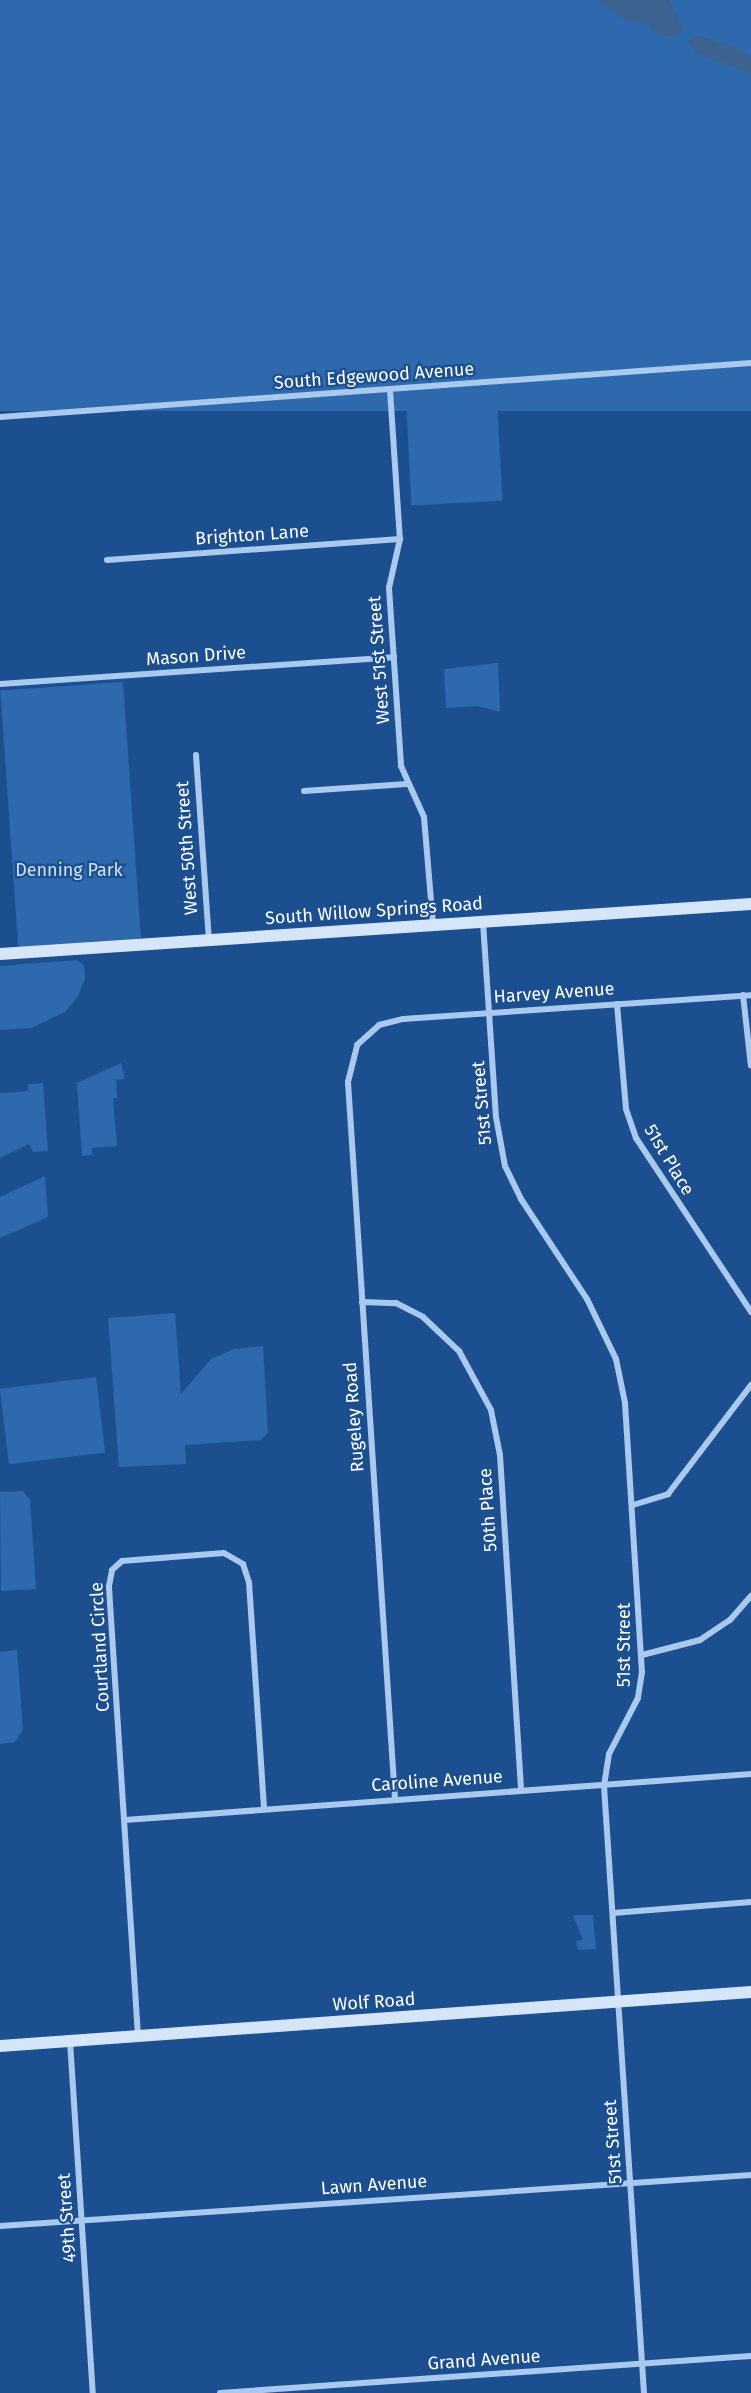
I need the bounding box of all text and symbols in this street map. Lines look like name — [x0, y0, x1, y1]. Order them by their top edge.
street label: South Edgewood Avenue — [273, 358, 475, 394]
street label: Brighton Lane — [194, 520, 310, 550]
street label: West 51st Street — [364, 595, 394, 725]
street label: Mason Drive — [145, 642, 247, 670]
street label: West 50th Street — [172, 780, 202, 916]
park label: Denning Park — [15, 859, 123, 881]
street label: South Willow Springs Road — [264, 893, 484, 929]
street label: Harvey Avenue — [493, 978, 615, 1008]
street label: 51st Street — [468, 1060, 496, 1146]
street label: 51st Place — [639, 1121, 699, 1199]
street label: Rugeley Road — [339, 1361, 369, 1473]
street label: 50th Place — [474, 1467, 502, 1553]
street label: Courtland Circle — [86, 1581, 114, 1713]
street label: 51st Street — [613, 1603, 635, 1687]
street label: Caroline Avenue — [370, 1766, 504, 1796]
street label: Wolf Road — [332, 1988, 416, 2016]
street label: 51st Street — [599, 2099, 627, 2185]
street label: Lawn Avenue — [320, 2171, 428, 2199]
street label: 49th Street — [53, 2173, 81, 2263]
street label: Grand Avenue — [427, 2345, 541, 2375]

